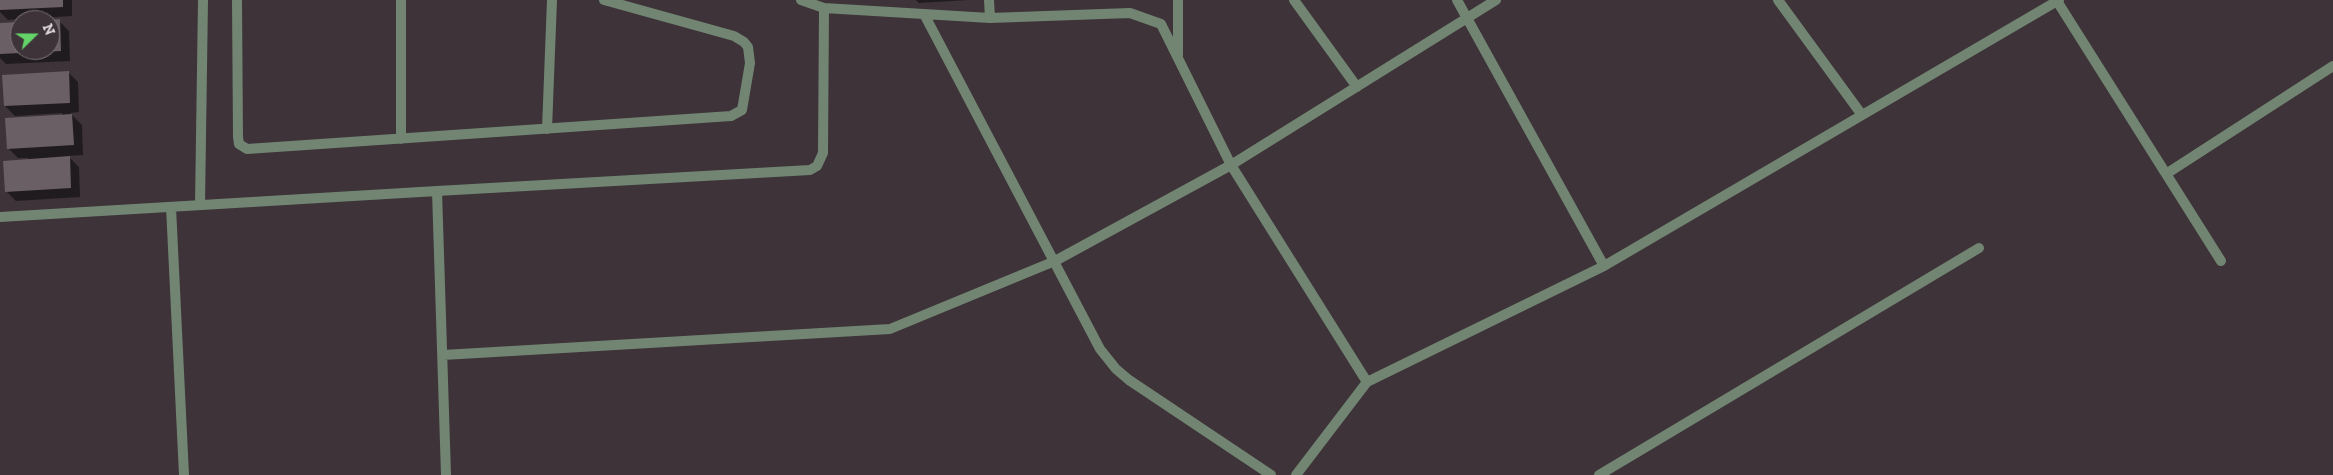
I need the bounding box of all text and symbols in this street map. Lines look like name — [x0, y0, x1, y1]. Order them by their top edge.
north arrow — [10, 10, 60, 60]
text: N — [39, 21, 58, 38]

